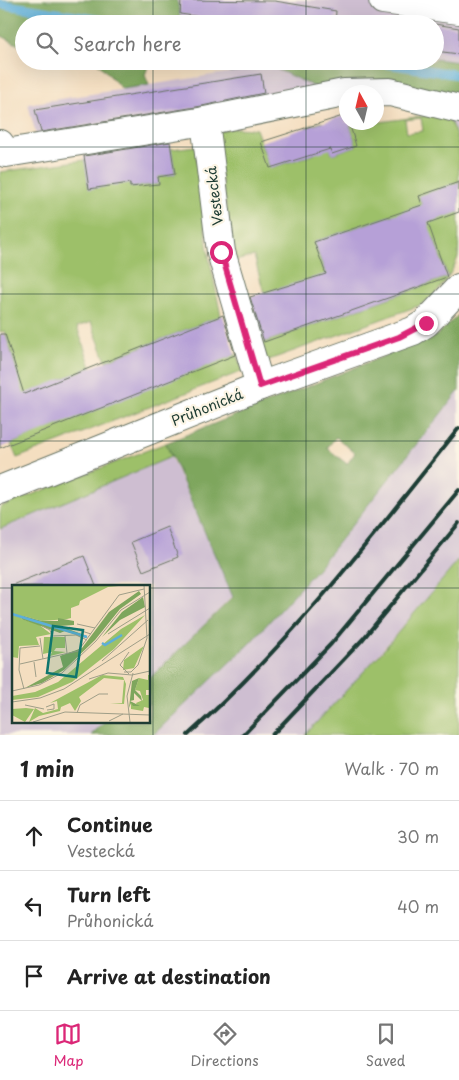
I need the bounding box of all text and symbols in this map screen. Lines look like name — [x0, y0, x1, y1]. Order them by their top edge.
search box — [15, 15, 444, 70]
icon: search — [33, 29, 61, 57]
text: Search here — [73, 29, 182, 57]
north arrow — [339, 85, 384, 130]
street label: Vestecká — [200, 165, 228, 227]
route start — [210, 241, 233, 264]
route end — [415, 312, 438, 335]
street label: Průhonická — [168, 383, 246, 431]
inset map — [12, 585, 150, 722]
text: 1 min — [20, 752, 74, 784]
text: Walk · 70 m — [344, 756, 439, 780]
text: Continue — [67, 810, 153, 838]
icon: ahead — [20, 822, 48, 850]
text: 30 m — [397, 824, 439, 848]
text: Vestecká — [67, 838, 135, 862]
text: Turn left — [67, 880, 151, 908]
icon: left — [20, 892, 48, 920]
text: 40 m — [397, 894, 439, 918]
text: Průhonická — [67, 908, 153, 932]
icon: arrive — [20, 962, 48, 990]
text: Arrive at destination — [67, 962, 271, 990]
tab: Map — [54, 1020, 83, 1071]
tab: Directions — [191, 1020, 259, 1071]
tab: Saved — [366, 1020, 405, 1071]

